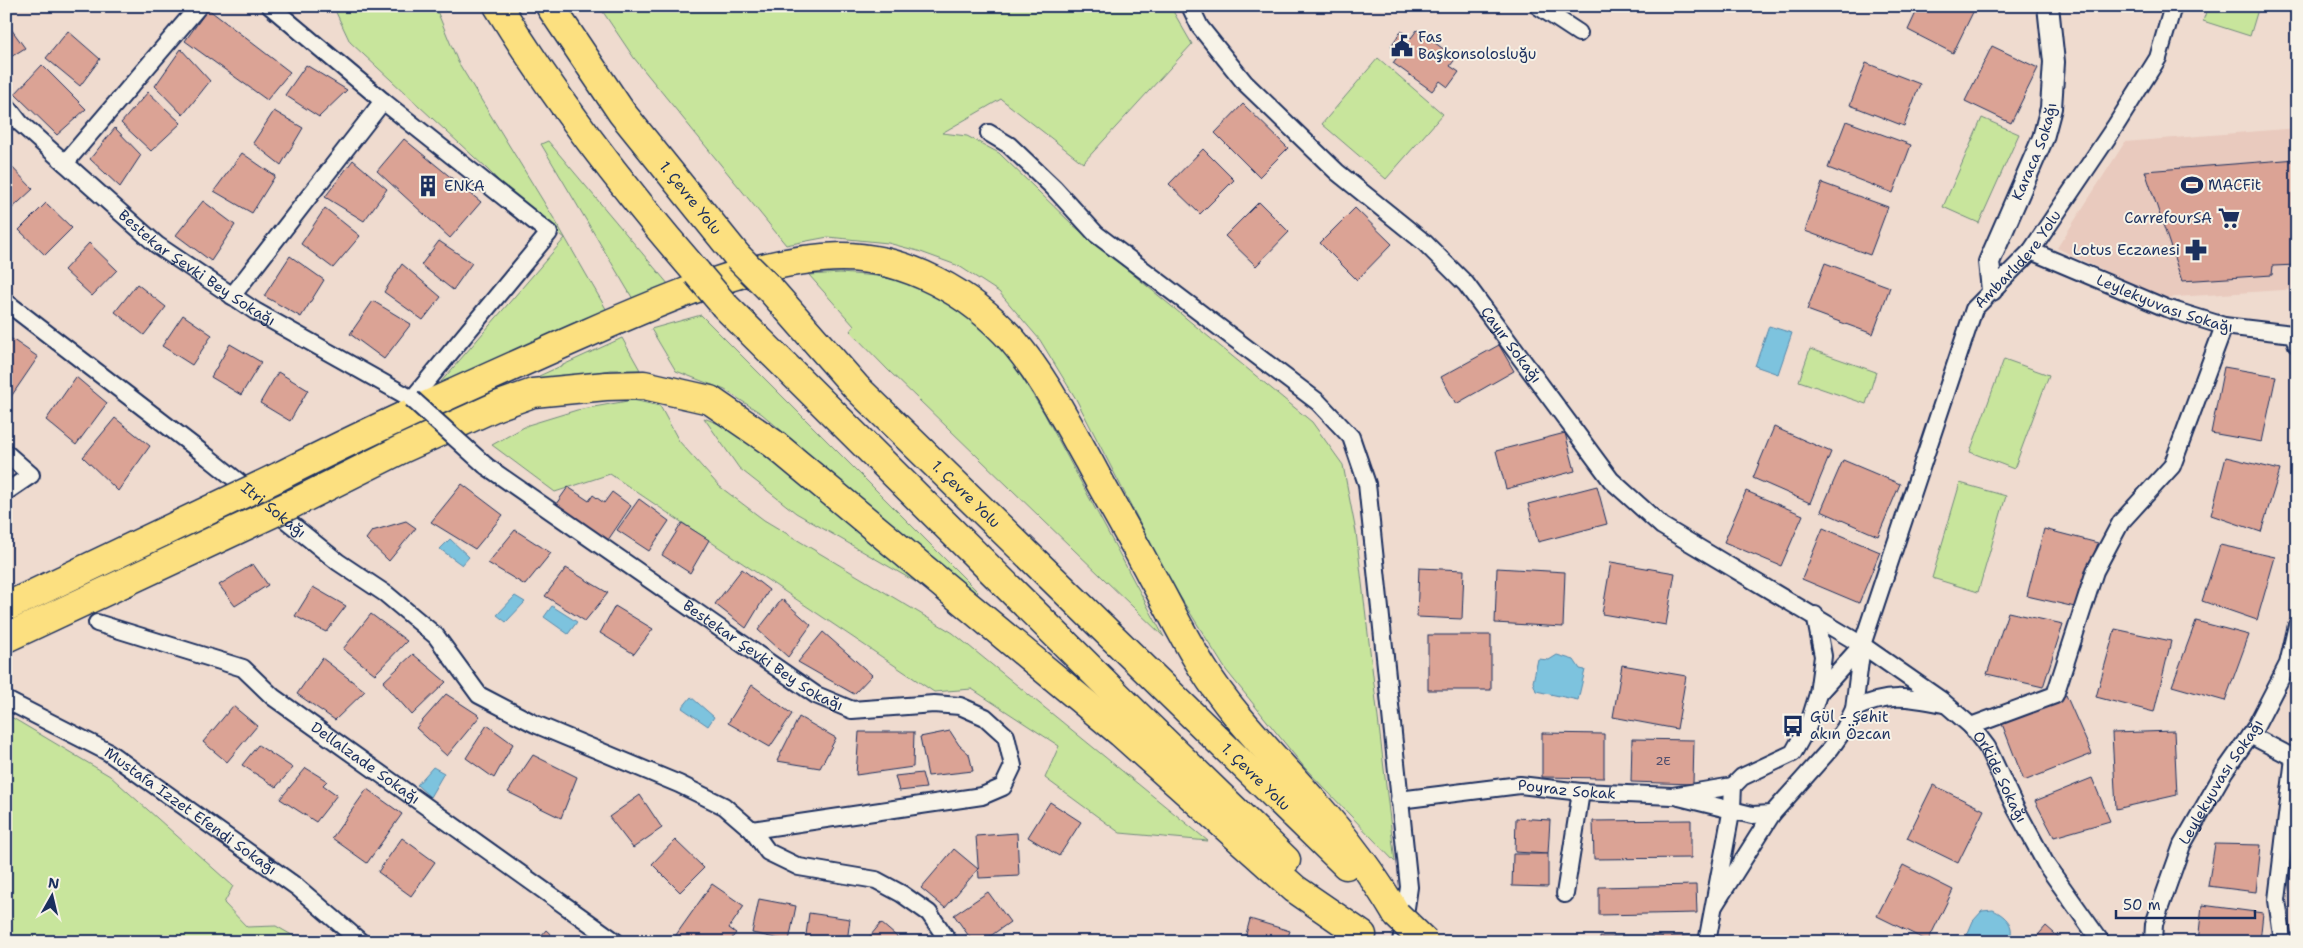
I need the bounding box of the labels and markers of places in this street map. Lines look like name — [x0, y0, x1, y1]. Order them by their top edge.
place label: Fas Başkonsolosluğu — [1418, 27, 1536, 64]
public building icon: Fas Başkonsolosluğu — [1389, 33, 1415, 59]
sports icon: MACFit — [2179, 172, 2205, 198]
building icon: ENKA — [415, 173, 441, 199]
place label: MACFit — [2208, 175, 2261, 195]
place label: ENKA — [444, 176, 485, 196]
supermarket icon: CarrefourSA — [2216, 205, 2242, 231]
place label: CarrefourSA — [2124, 208, 2212, 228]
pharmacy icon: Lotus Eczanesi — [2183, 237, 2209, 263]
place label: Lotus Eczanesi — [2073, 240, 2180, 260]
place label: Gül - Şehit akın Özcan — [1810, 707, 1891, 744]
bus stop icon: Gül - Şehit akın Özcan — [1780, 713, 1806, 739]

